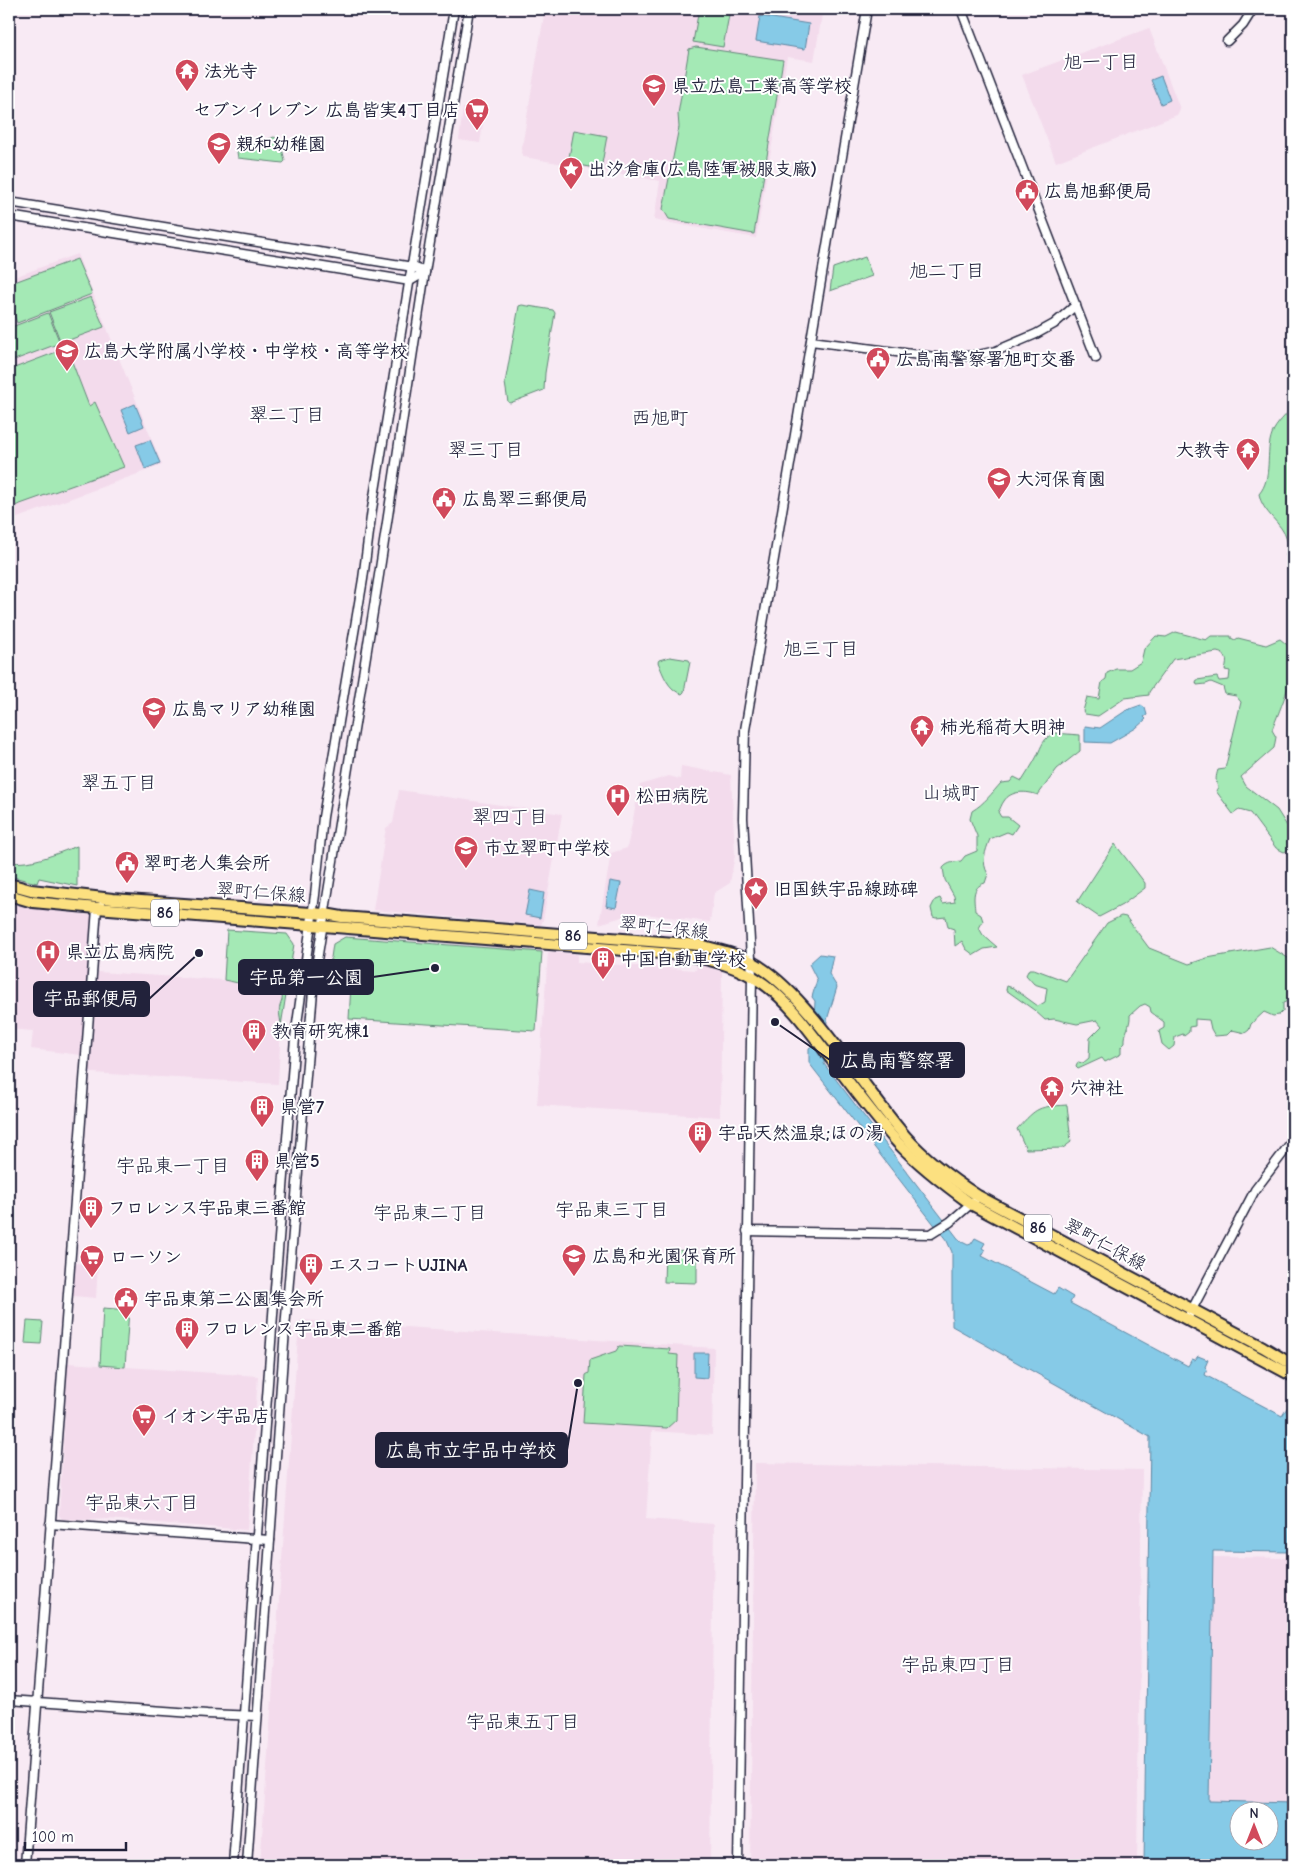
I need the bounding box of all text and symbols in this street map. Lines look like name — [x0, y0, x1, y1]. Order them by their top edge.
district label: 旭一丁目 — [1063, 51, 1139, 73]
temple icon: 法光寺 — [174, 58, 200, 92]
place label: 法光寺 — [204, 61, 258, 82]
school or university icon: 県立広島工業高等学校 — [641, 73, 667, 107]
place label: 県立広島工業高等学校 — [672, 76, 852, 97]
supermarket icon: セブンイレブン 広島皆実4丁目店 — [464, 97, 490, 131]
place label: セブンイレブン 広島皆実4丁目店 — [193, 100, 460, 121]
school or university icon: 親和幼稚園 — [206, 131, 232, 165]
place label: 親和幼稚園 — [236, 134, 326, 155]
place icon: 出汐倉庫(広島陸軍被服支廠) — [558, 156, 584, 190]
place label: 出汐倉庫(広島陸軍被服支廠) — [588, 159, 817, 180]
public building icon: 広島旭郵便局 — [1014, 178, 1040, 212]
place label: 広島旭郵便局 — [1044, 181, 1152, 202]
district label: 旭二丁目 — [909, 260, 985, 282]
school or university icon: 広島大学附属小学校・中学校・高等学校 — [54, 338, 80, 372]
place label: 広島大学附属小学校・中学校・高等学校 — [84, 341, 408, 362]
public building icon: 広島南警察署旭町交番 — [865, 346, 891, 380]
place label: 広島南警察署旭町交番 — [896, 349, 1076, 370]
district label: 翠二丁目 — [249, 404, 325, 426]
district label: 西旭町 — [631, 407, 689, 429]
temple icon: 大教寺 — [1235, 437, 1261, 471]
district label: 翠三丁目 — [448, 439, 524, 461]
place label: 大教寺 — [1176, 440, 1230, 461]
school or university icon: 大河保育園 — [986, 466, 1012, 500]
place label: 大河保育園 — [1016, 469, 1106, 490]
public building icon: 広島翠三郵便局 — [431, 486, 457, 520]
place label: 広島翠三郵便局 — [462, 489, 588, 510]
district label: 旭三丁目 — [783, 638, 859, 660]
school or university icon: 広島マリア幼稚園 — [141, 696, 167, 730]
place label: 広島マリア幼稚園 — [172, 699, 316, 720]
temple icon: 柿光稲荷大明神 — [909, 714, 935, 748]
place label: 柿光稲荷大明神 — [940, 717, 1066, 738]
district label: 翠五丁目 — [81, 772, 157, 794]
district label: 山城町 — [922, 782, 980, 804]
hospital icon: 松田病院 — [605, 783, 631, 817]
place label: 松田病院 — [636, 786, 708, 807]
district label: 翠四丁目 — [472, 806, 548, 828]
school or university icon: 市立翠町中学校 — [453, 835, 479, 869]
place label: 市立翠町中学校 — [484, 838, 610, 859]
public building icon: 翠町老人集会所 — [114, 850, 140, 884]
place label: 翠町老人集会所 — [144, 853, 270, 874]
place icon: 旧国鉄宇品線跡碑 — [743, 876, 769, 910]
street label: 翠町仁保線 — [215, 879, 307, 907]
place label: 旧国鉄宇品線跡碑 — [774, 879, 918, 900]
road number: 86 — [151, 900, 179, 926]
street label: 翠町仁保線 — [618, 913, 710, 943]
road number: 86 — [559, 922, 587, 949]
hospital icon: 県立広島病院 — [35, 939, 61, 973]
place label: 県立広島病院 — [66, 942, 174, 963]
building icon: 中国自動車学校 — [590, 946, 616, 980]
place label: 中国自動車学校 — [620, 949, 746, 970]
callout: 宇品第一公園 — [239, 960, 373, 994]
text: 宇品第一公園 — [249, 967, 363, 989]
callout: 宇品郵便局 — [34, 982, 149, 1016]
text: 宇品郵便局 — [43, 988, 139, 1010]
building icon: 教育研究棟1 — [241, 1018, 267, 1052]
place label: 教育研究棟1 — [272, 1021, 369, 1042]
callout: 広島南警察署 — [830, 1043, 964, 1077]
text: 広島南警察署 — [840, 1050, 954, 1072]
temple icon: 穴神社 — [1039, 1075, 1065, 1109]
place label: 穴神社 — [1070, 1078, 1124, 1099]
building icon: 県営7 — [249, 1094, 275, 1128]
place label: 県営7 — [280, 1097, 324, 1118]
building icon: 宇品天然温泉;ほの湯 — [687, 1120, 713, 1154]
place label: 宇品天然温泉;ほの湯 — [718, 1123, 884, 1144]
building icon: 県営5 — [244, 1148, 270, 1182]
place label: 県営5 — [274, 1151, 320, 1172]
district label: 宇品東一丁目 — [116, 1155, 230, 1177]
building icon: フロレンス宇品東三番館 — [78, 1195, 104, 1229]
place label: フロレンス宇品東三番館 — [108, 1198, 306, 1219]
district label: 宇品東三丁目 — [555, 1199, 669, 1221]
district label: 宇品東二丁目 — [373, 1202, 487, 1224]
road number: 86 — [1024, 1214, 1052, 1242]
street label: 翠町仁保線 — [1060, 1215, 1150, 1275]
school or university icon: 広島和光園保育所 — [561, 1243, 587, 1277]
supermarket icon: ローソン — [79, 1244, 105, 1278]
place label: 広島和光園保育所 — [592, 1246, 736, 1267]
place label: ローソン — [110, 1247, 182, 1268]
building icon: エスコートUJINA — [298, 1252, 324, 1286]
place label: エスコートUJINA — [328, 1255, 468, 1276]
public building icon: 宇品東第二公園集会所 — [113, 1286, 139, 1320]
place label: 宇品東第二公園集会所 — [144, 1289, 324, 1310]
building icon: フロレンス宇品東二番館 — [174, 1316, 200, 1350]
place label: フロレンス宇品東二番館 — [204, 1319, 402, 1340]
supermarket icon: イオン宇品店 — [131, 1403, 157, 1437]
place label: イオン宇品店 — [162, 1406, 270, 1427]
callout: 広島市立宇品中学校 — [376, 1433, 567, 1467]
text: 広島市立宇品中学校 — [385, 1440, 557, 1462]
district label: 宇品東六丁目 — [85, 1492, 199, 1514]
district label: 宇品東四丁目 — [901, 1654, 1015, 1676]
district label: 宇品東五丁目 — [466, 1711, 580, 1733]
north arrow — [1230, 1802, 1280, 1852]
text: N — [1249, 1805, 1259, 1822]
scale bar — [25, 1819, 126, 1851]
text: 100 m — [32, 1828, 74, 1846]

